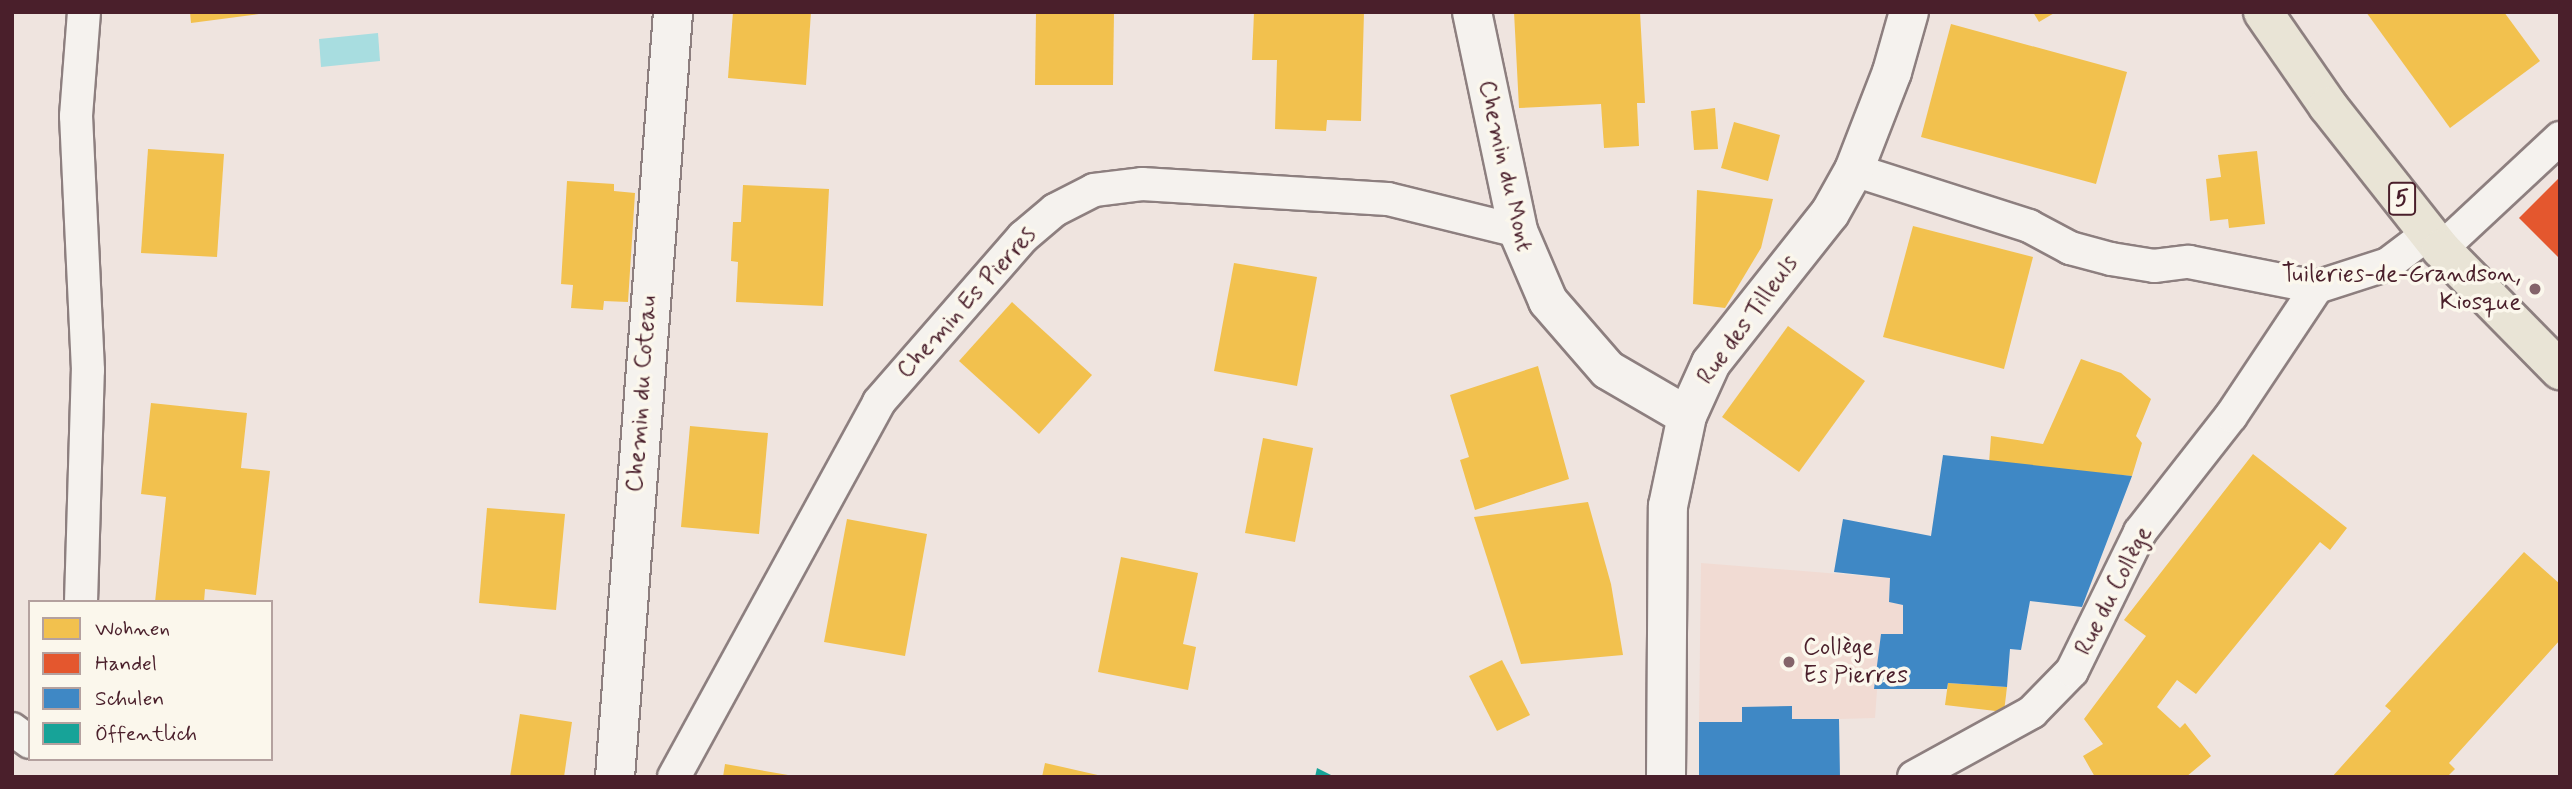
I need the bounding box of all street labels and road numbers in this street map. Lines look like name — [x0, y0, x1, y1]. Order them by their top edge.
street label: Chemin du Mont — [1471, 77, 1539, 255]
road number: 5 — [2388, 180, 2416, 218]
street label: Chemin Es Pierres — [891, 221, 1043, 385]
street label: Rue des Tilleuls — [1692, 251, 1804, 389]
street label: Chemin du Coteau — [621, 298, 663, 490]
street label: Rue du Collège — [2069, 522, 2159, 660]

